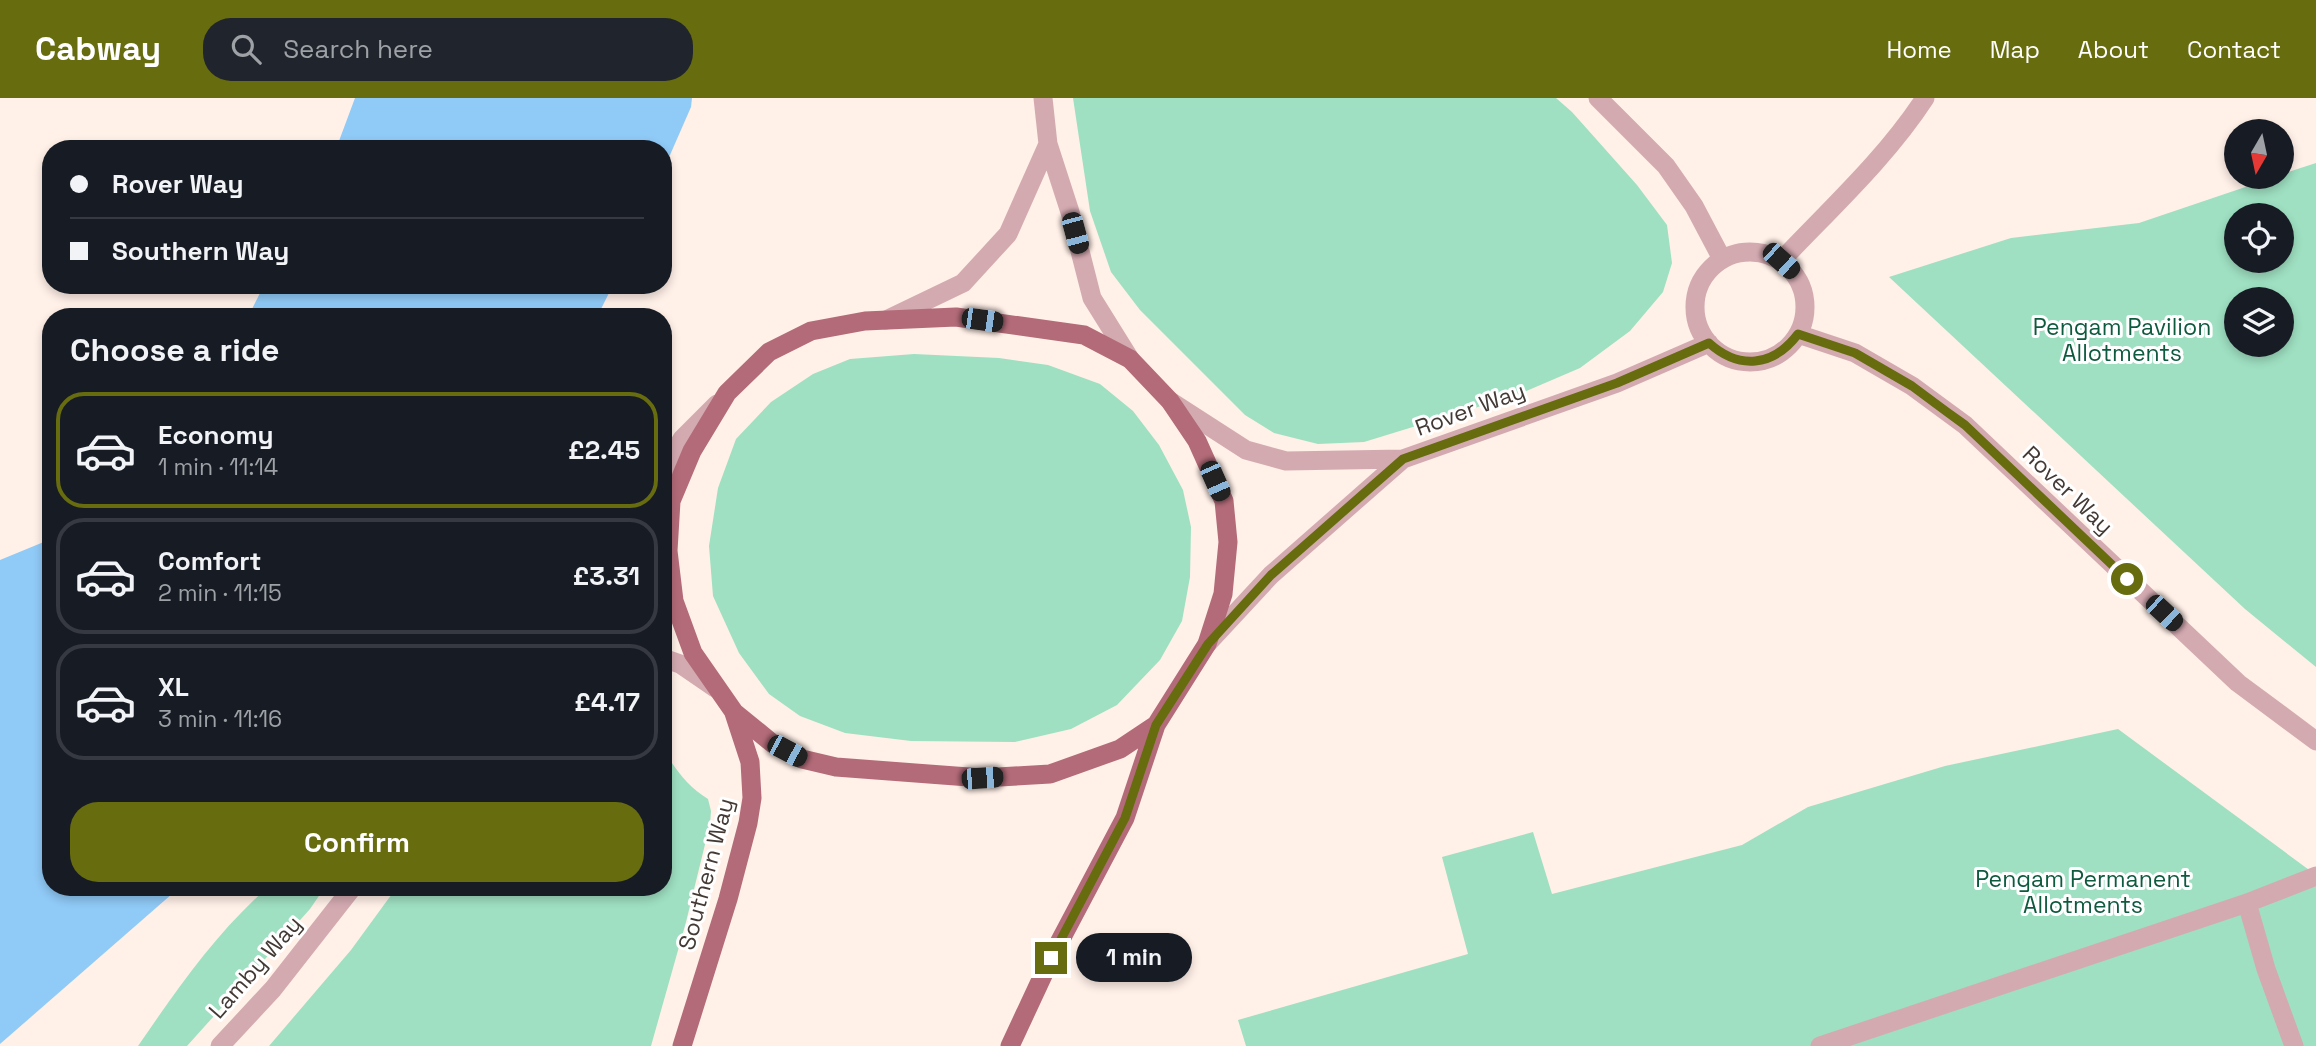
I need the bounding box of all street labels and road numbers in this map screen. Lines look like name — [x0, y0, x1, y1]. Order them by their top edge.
street label: Rover Way — [1411, 375, 1529, 443]
street label: Rover Way — [2016, 439, 2120, 541]
street label: Southern Way — [671, 795, 741, 953]
street label: Lamby Way — [202, 909, 308, 1025]

